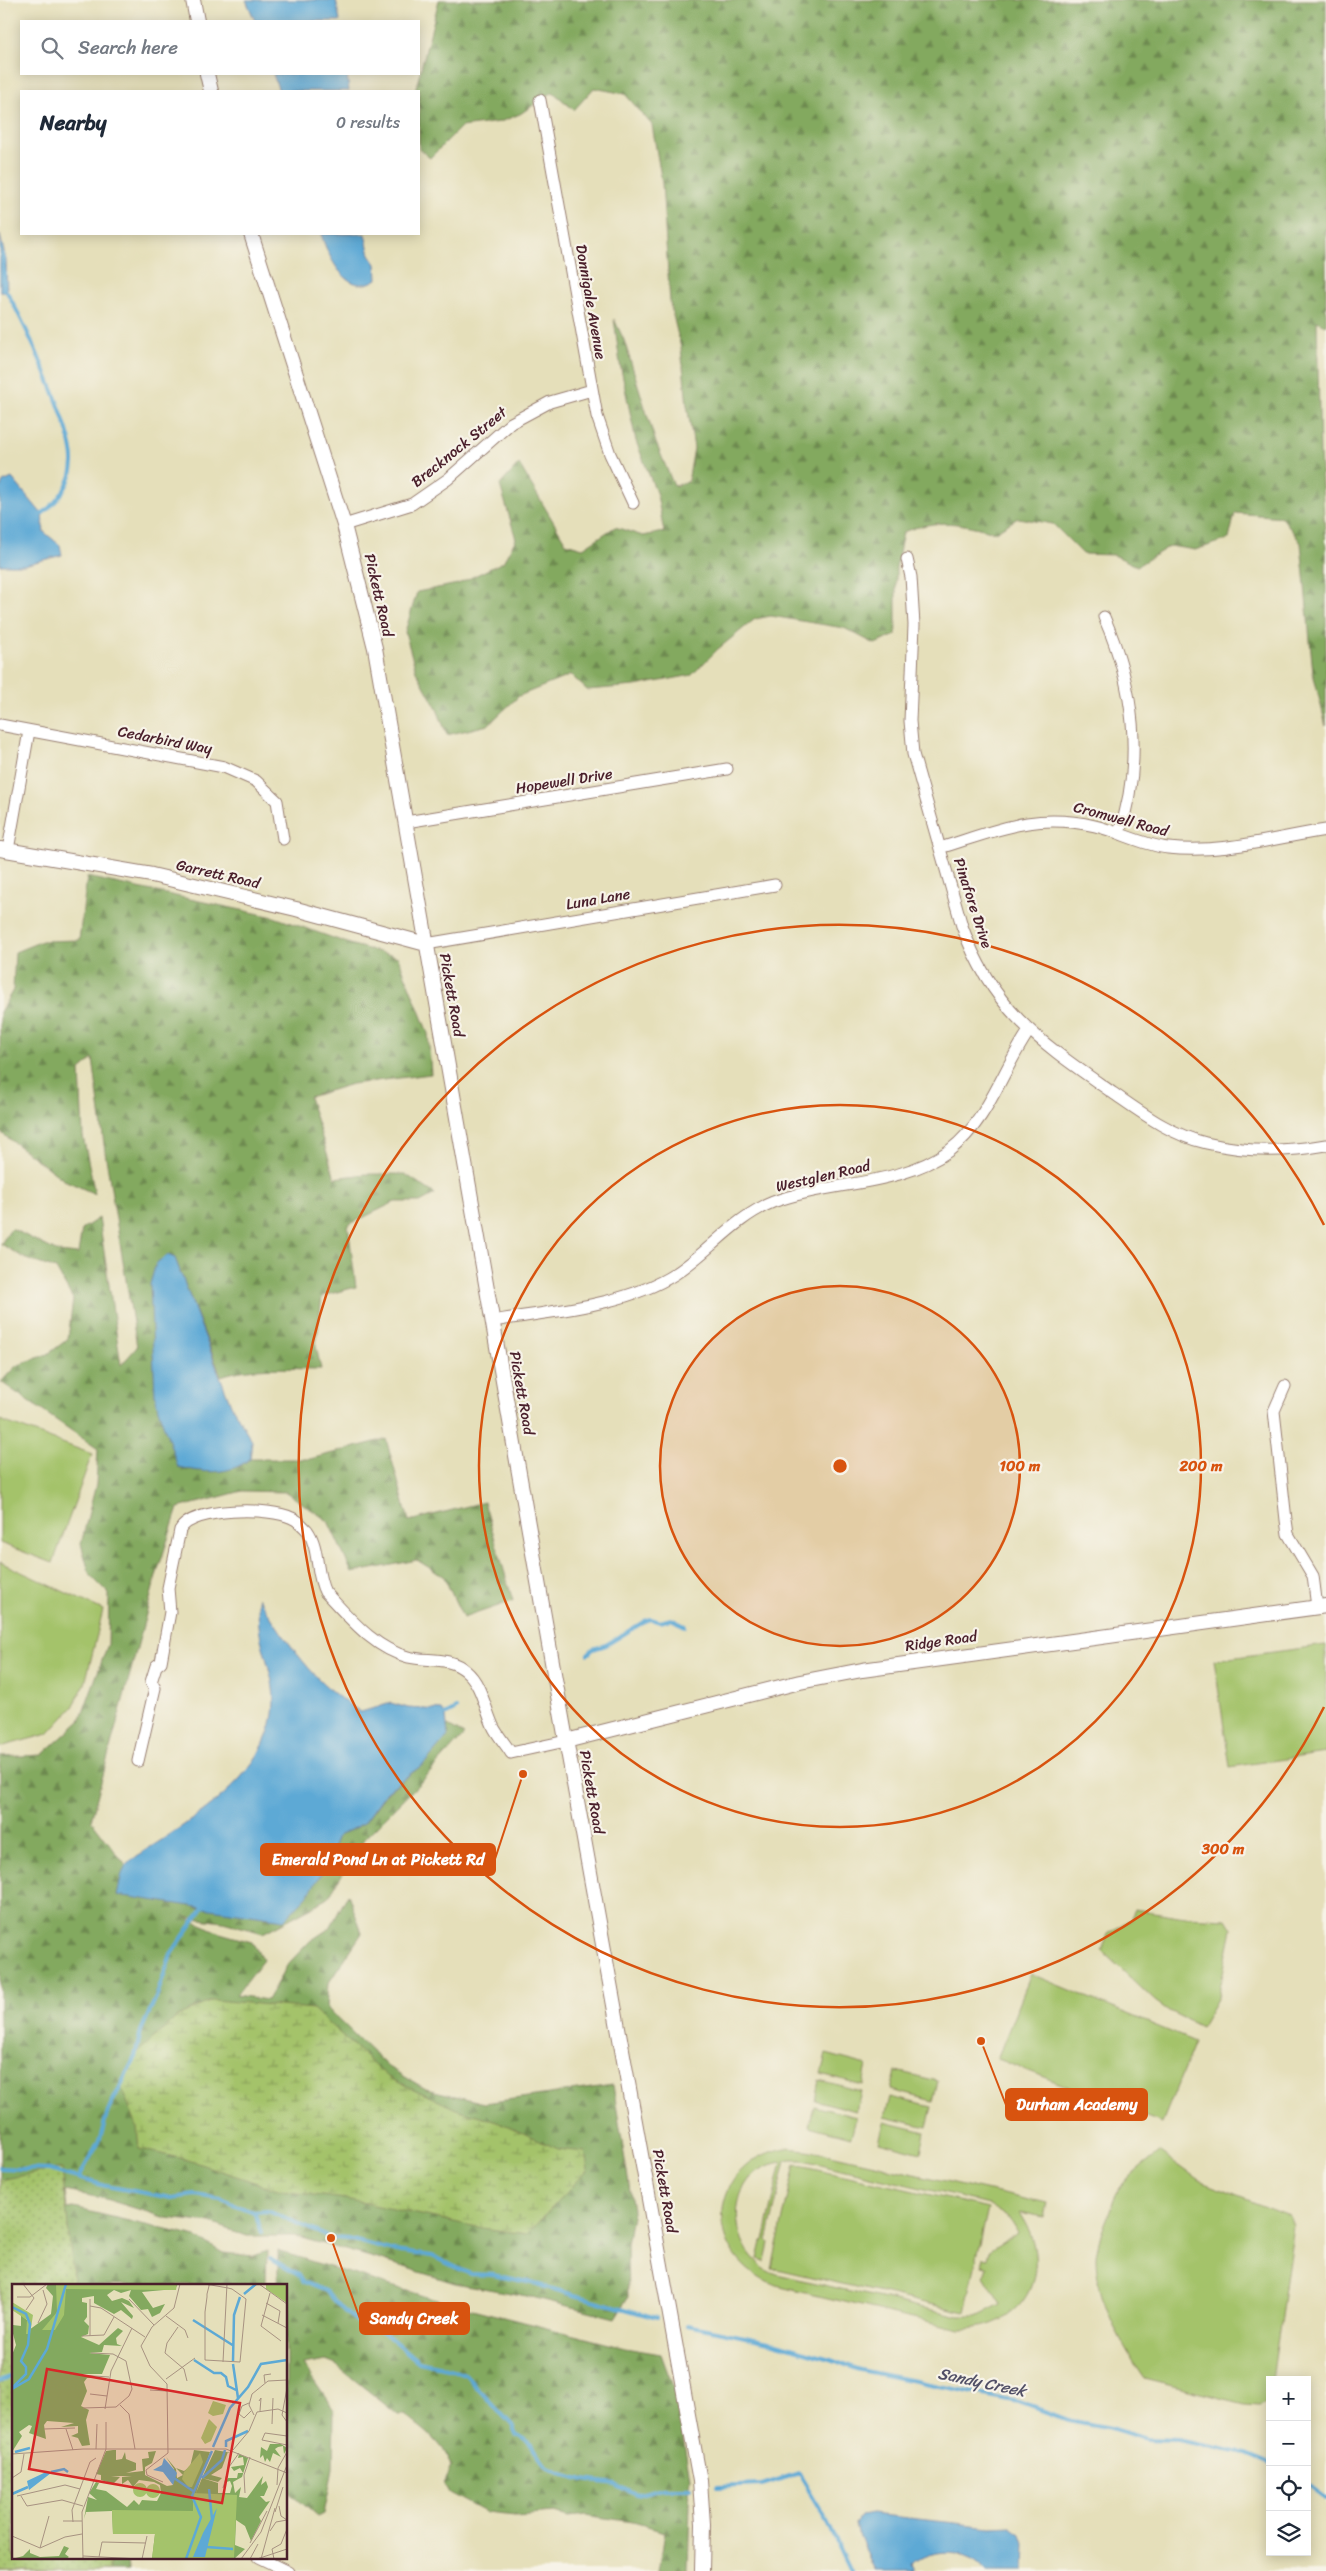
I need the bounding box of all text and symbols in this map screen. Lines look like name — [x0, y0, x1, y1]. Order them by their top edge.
search box — [20, 20, 420, 75]
text: Search here — [78, 31, 178, 64]
icon: search — [38, 34, 66, 62]
text: Nearby — [40, 104, 106, 142]
text: 0 results — [336, 108, 400, 137]
street label: Donnigale Avenue — [568, 242, 614, 362]
street label: Brecknock Street — [405, 399, 514, 494]
street label: Pickett Road — [357, 551, 401, 640]
street label: Cedarbird Way — [116, 718, 215, 762]
street label: Hopewell Drive — [514, 760, 615, 801]
street label: Cromwell Road — [1071, 794, 1172, 844]
street label: Garrett Road — [174, 852, 263, 896]
street label: Pinafore Drive — [946, 854, 1000, 952]
street label: Luna Lane — [564, 881, 632, 917]
street label: Pickett Road — [432, 951, 472, 1040]
street label: Westglen Road — [773, 1152, 874, 1199]
street label: Pickett Road — [502, 1349, 542, 1438]
text: 100 m — [1000, 1453, 1041, 1479]
text: 200 m — [1178, 1453, 1223, 1479]
centre of rings — [831, 1457, 849, 1475]
street label: Ridge Road — [903, 1623, 980, 1659]
street label: Pickett Road — [572, 1748, 612, 1837]
text: 300 m — [1201, 1836, 1245, 1862]
callout: Emerald Pond Ln at Pickett Rd — [261, 1844, 495, 1875]
text: Emerald Pond Ln at Pickett Rd — [272, 1845, 486, 1874]
callout: Durham Academy — [1006, 2089, 1147, 2120]
text: Durham Academy — [1016, 2090, 1138, 2119]
street label: Pickett Road — [645, 2147, 685, 2236]
inset map — [12, 2284, 288, 2558]
callout: Sandy Creek — [360, 2303, 469, 2334]
text: Sandy Creek — [369, 2304, 459, 2333]
water label: Sandy Creek — [935, 2359, 1031, 2406]
map controls — [1266, 2376, 1311, 2556]
button: + — [1266, 2376, 1311, 2421]
button: − — [1266, 2421, 1311, 2466]
button: locate — [1266, 2466, 1311, 2511]
button: layers — [1266, 2511, 1311, 2556]

